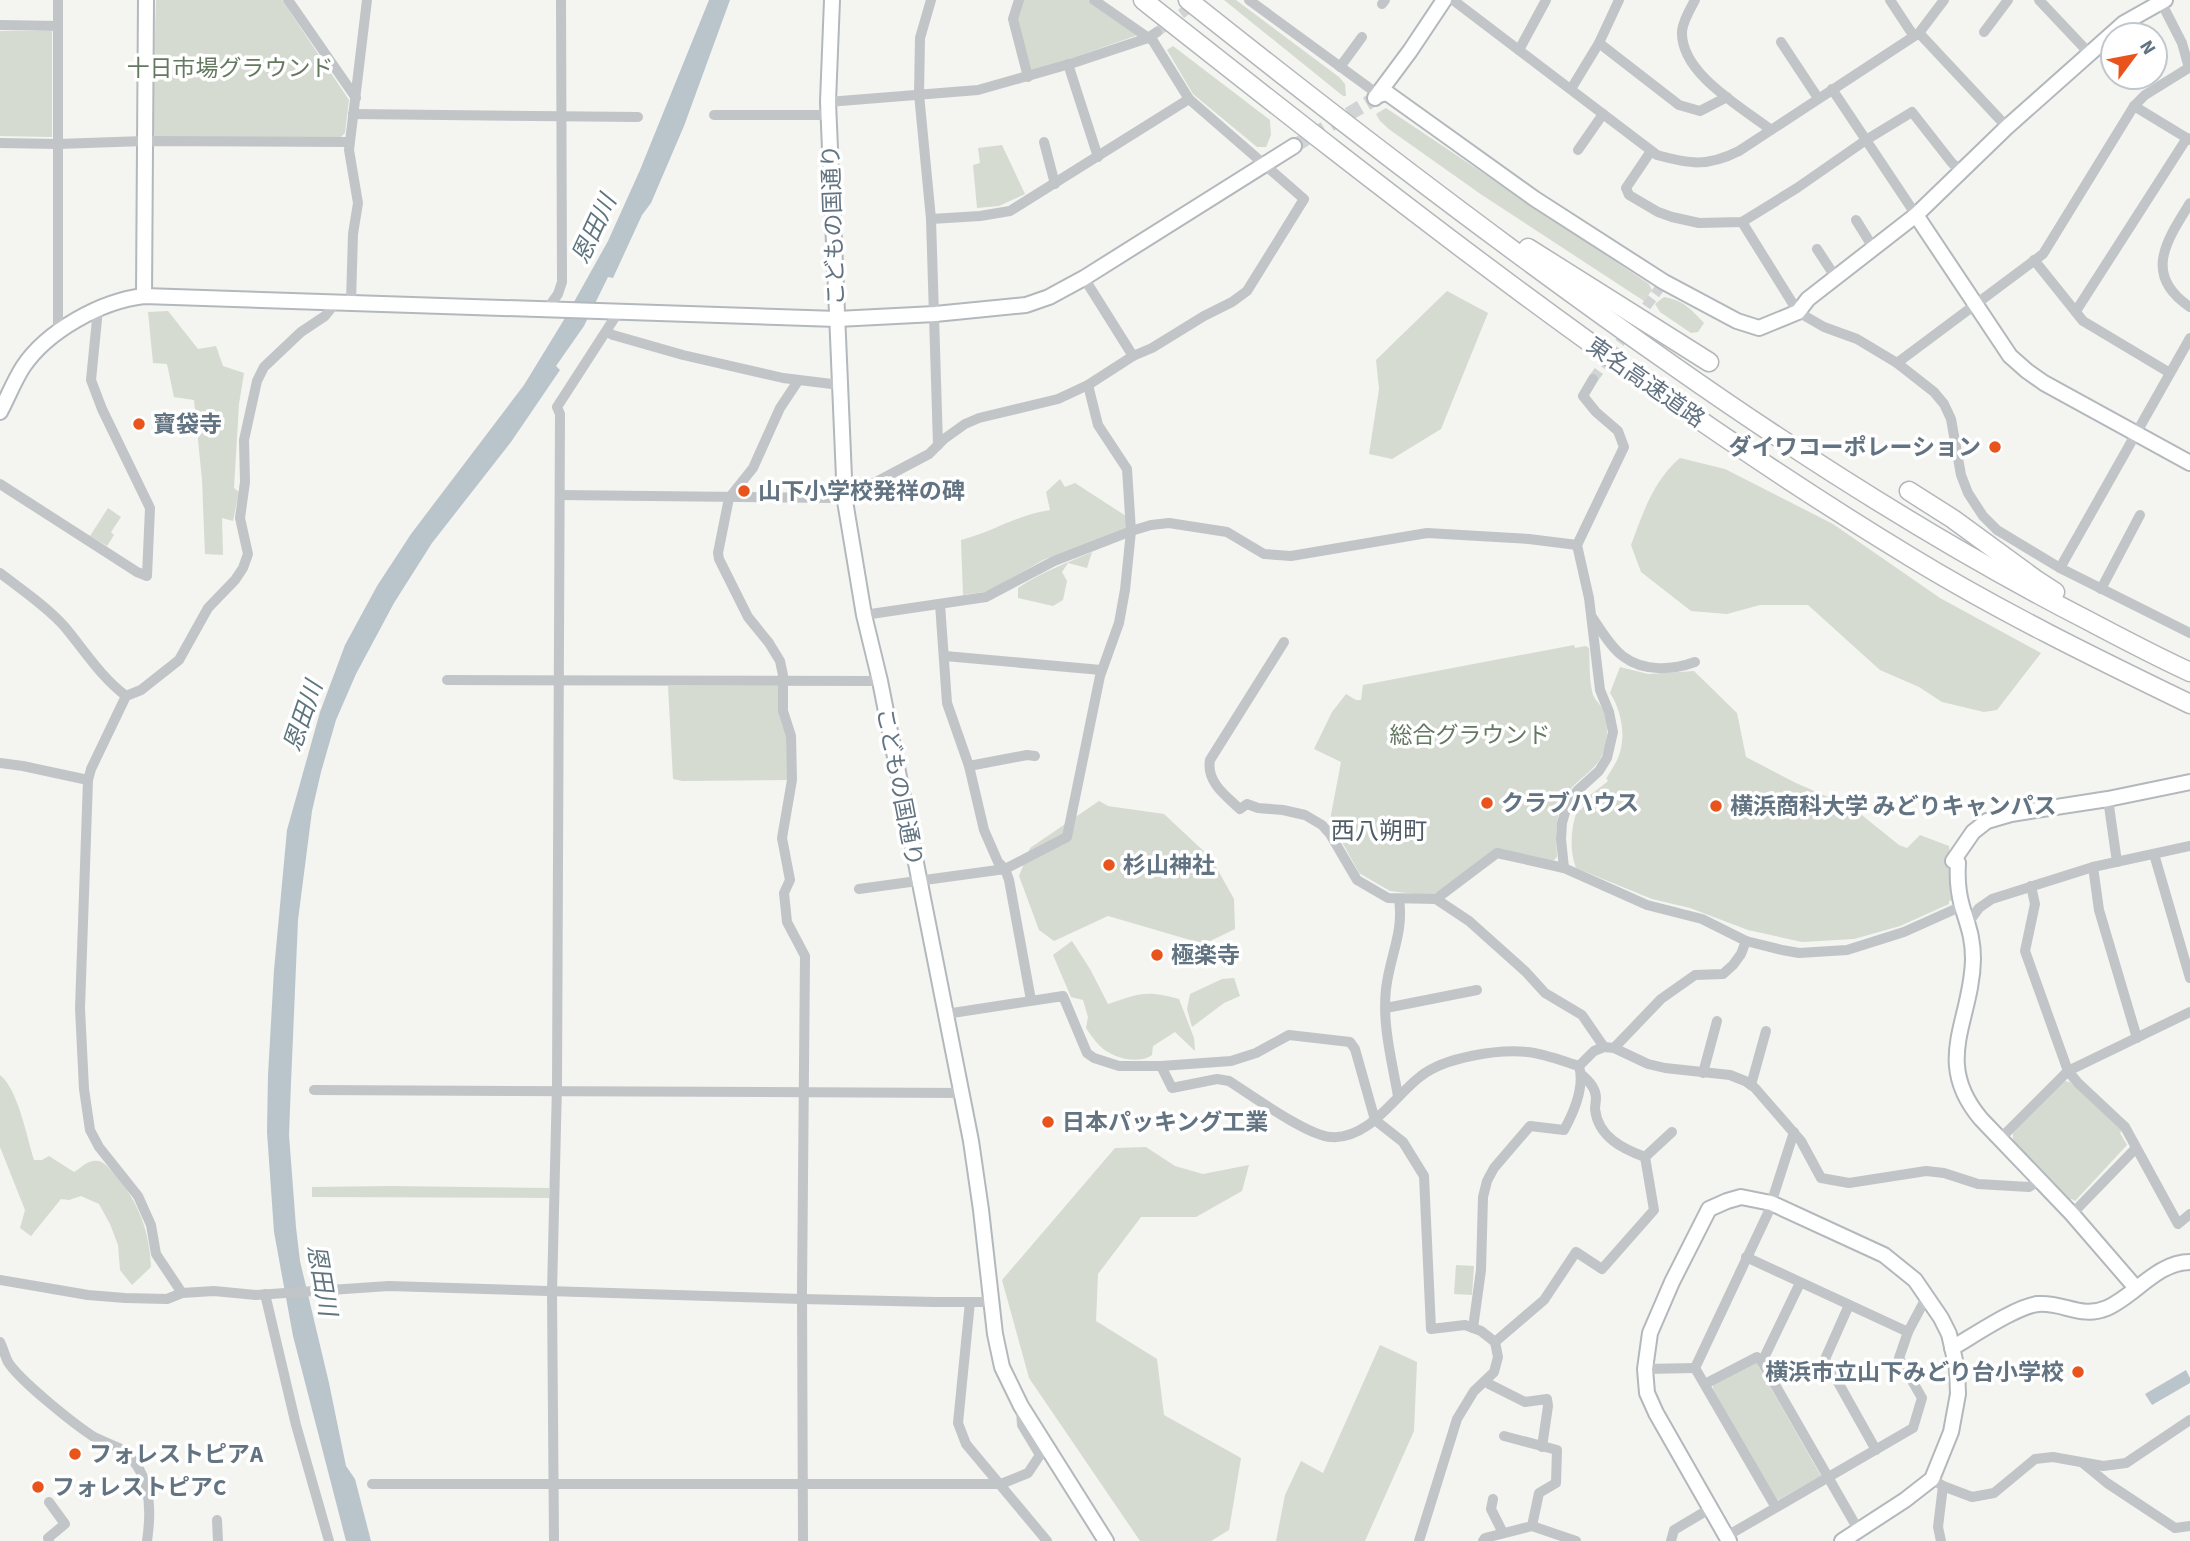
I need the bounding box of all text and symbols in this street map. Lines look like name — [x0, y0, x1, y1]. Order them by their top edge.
north arrow — [2099, 21, 2169, 91]
text: N — [2132, 35, 2162, 60]
park label: 十日市場グラウンド — [127, 52, 334, 85]
street label: こどもの国通り — [814, 144, 853, 306]
water label: 恩田川 — [563, 186, 627, 269]
street label: 東名高速道路 — [1580, 329, 1712, 436]
place label: 寶袋寺 — [153, 408, 222, 441]
marker: 寶袋寺 — [131, 416, 147, 432]
place label: ダイワコーポレーション — [1728, 431, 1981, 464]
marker: ダイワコーポレーション — [1987, 439, 2003, 455]
place label: 山下小学校発祥の碑 — [758, 475, 965, 508]
marker: 山下小学校発祥の碑 — [736, 483, 752, 499]
water label: 恩田川 — [275, 674, 333, 756]
street label: こどもの国通り — [868, 705, 931, 869]
park label: 総合グラウンド — [1390, 719, 1551, 752]
place label: クラブハウス — [1501, 787, 1639, 820]
place label: 横浜商科大学 みどりキャンパス — [1730, 790, 2057, 823]
marker: クラブハウス — [1479, 795, 1495, 811]
marker: 横浜商科大学 みどりキャンパス — [1708, 798, 1724, 814]
district label: 西八朔町 — [1331, 814, 1427, 849]
place label: 杉山神社 — [1123, 849, 1215, 882]
marker: 杉山神社 — [1101, 857, 1117, 873]
place label: 極楽寺 — [1171, 939, 1240, 972]
marker: 極楽寺 — [1149, 947, 1165, 963]
place label: 日本パッキング工業 — [1062, 1106, 1268, 1139]
marker: 日本パッキング工業 — [1040, 1114, 1056, 1130]
water label: 恩田川 — [298, 1242, 346, 1322]
place label: 横浜市立山下みどり台小学校 — [1765, 1356, 2064, 1389]
marker: 横浜市立山下みどり台小学校 — [2070, 1364, 2086, 1380]
place label: フォレストピアA — [89, 1438, 264, 1471]
marker: フォレストピアA — [67, 1446, 83, 1462]
place label: フォレストピアC — [52, 1471, 226, 1504]
marker: フォレストピアC — [30, 1479, 46, 1495]

